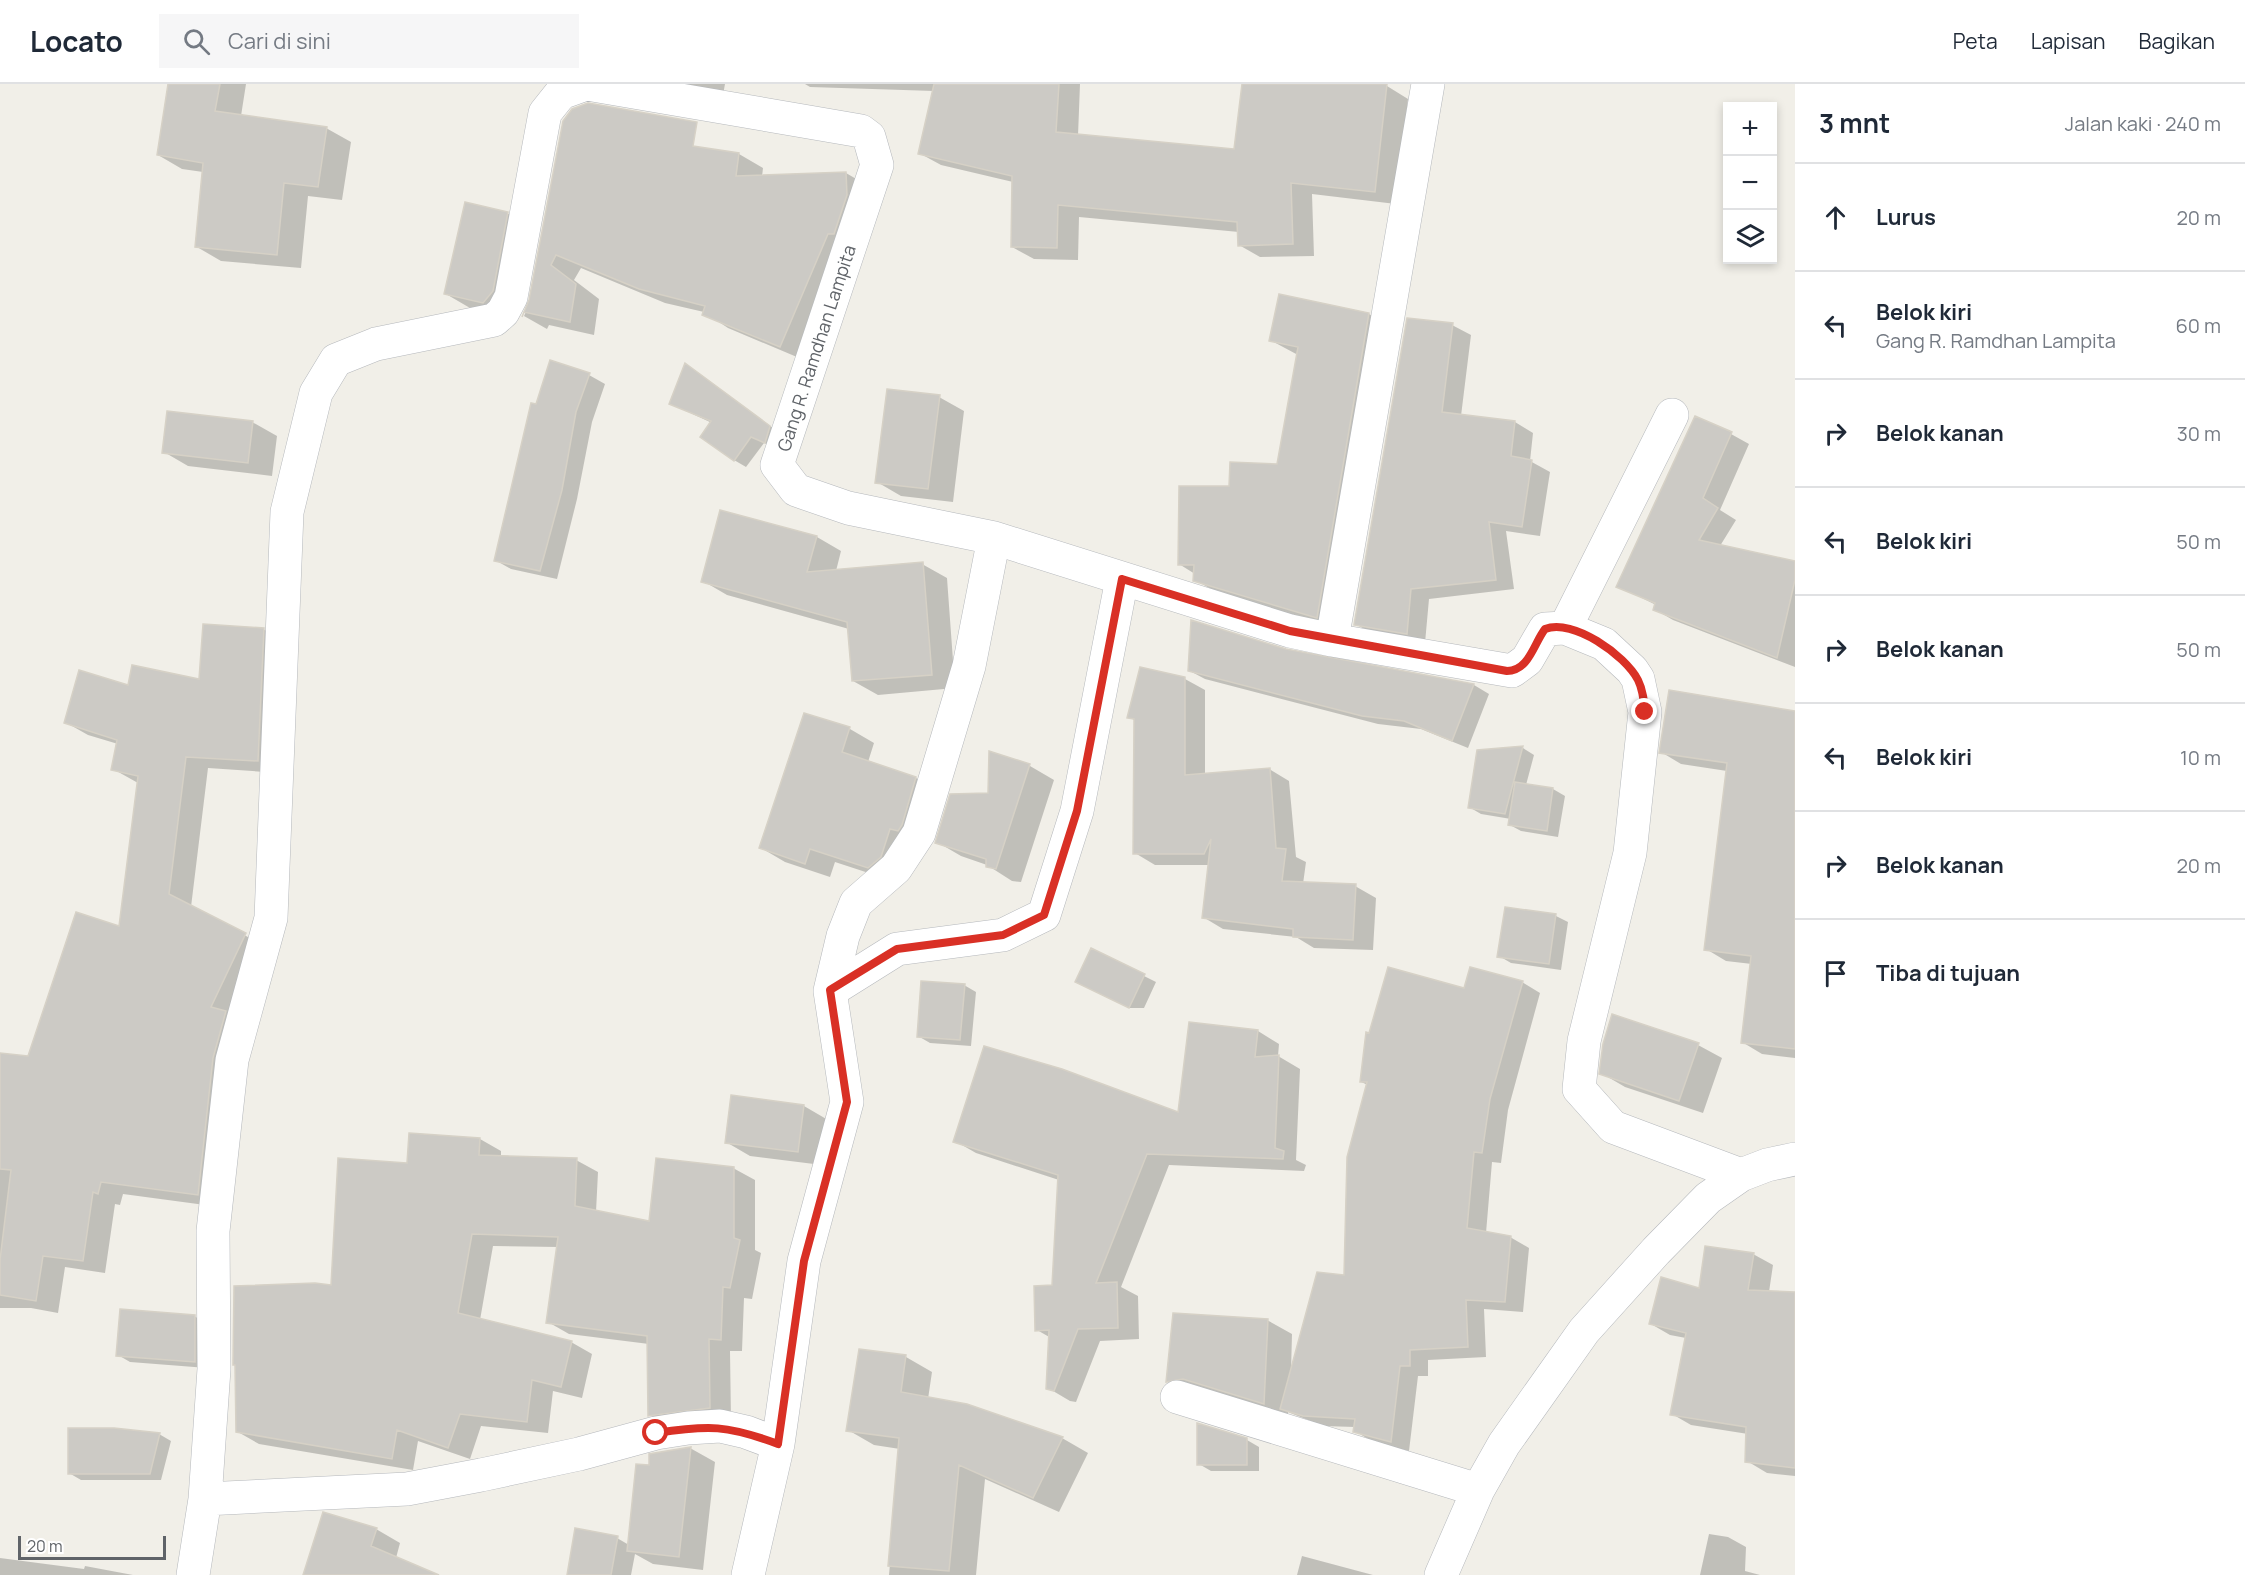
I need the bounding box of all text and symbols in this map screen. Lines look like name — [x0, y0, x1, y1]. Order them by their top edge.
search box — [159, 14, 579, 68]
text: Locato — [30, 22, 123, 60]
icon: search — [180, 25, 213, 58]
text: Cari di sini — [228, 26, 331, 56]
text: Peta — [1953, 27, 1998, 55]
text: Lapisan — [2031, 27, 2106, 55]
text: Bagikan — [2139, 27, 2215, 55]
map controls — [1723, 102, 1777, 264]
button: + — [1723, 102, 1777, 156]
text: 3 mnt — [1819, 105, 1890, 141]
text: Jalan kaki · 240 m — [2065, 110, 2221, 137]
button: − — [1723, 156, 1777, 210]
icon: ahead — [1819, 201, 1852, 234]
text: Lurus — [1876, 202, 1936, 232]
text: 20 m — [2176, 204, 2221, 231]
button: layers — [1723, 210, 1777, 264]
street label: Gang R. Ramdhan Lampita — [771, 242, 861, 454]
text: Belok kiri — [1876, 297, 1972, 327]
icon: left — [1819, 309, 1852, 342]
text: 60 m — [2175, 312, 2221, 339]
text: Gang R. Ramdhan Lampita — [1876, 327, 2116, 354]
icon: right — [1819, 417, 1852, 450]
text: Belok kanan — [1876, 418, 2004, 448]
text: 30 m — [2177, 420, 2221, 447]
icon: left — [1819, 525, 1852, 558]
text: Belok kiri — [1876, 526, 1972, 556]
text: 50 m — [2176, 528, 2221, 555]
icon: right — [1819, 633, 1852, 666]
text: Belok kanan — [1876, 634, 2004, 664]
text: 50 m — [2176, 636, 2221, 663]
route end — [1631, 698, 1657, 724]
icon: left — [1819, 741, 1852, 774]
text: Belok kiri — [1876, 742, 1972, 772]
text: 10 m — [2180, 744, 2221, 771]
icon: right — [1819, 849, 1852, 882]
text: Belok kanan — [1876, 850, 2004, 880]
text: 20 m — [2176, 852, 2221, 879]
icon: arrive — [1819, 957, 1852, 990]
text: Tiba di tujuan — [1876, 958, 2020, 988]
route start — [642, 1419, 668, 1445]
scale bar — [18, 1533, 166, 1560]
text: 20 m — [27, 1535, 63, 1557]

